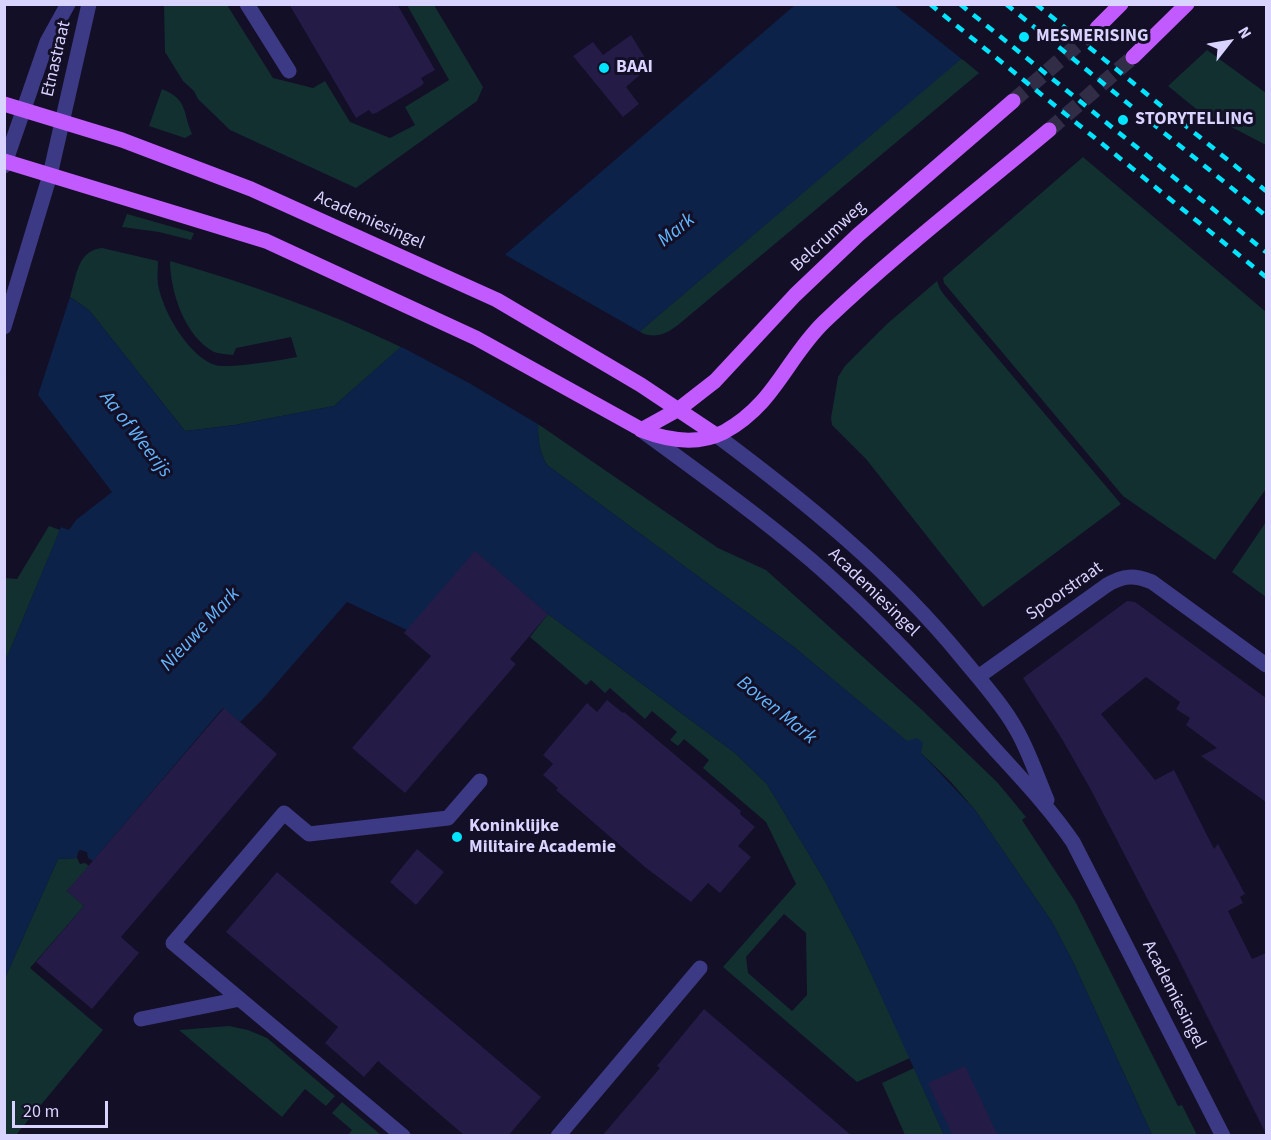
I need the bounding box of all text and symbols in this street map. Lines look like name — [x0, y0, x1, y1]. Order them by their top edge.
north arrow — [1199, 12, 1259, 72]
street label: Etnastraat — [38, 19, 76, 99]
text: N — [1232, 22, 1257, 43]
place label: MESMERISING — [1036, 26, 1148, 48]
marker: MESMERISING — [1017, 30, 1031, 44]
place label: BAAI — [616, 57, 653, 79]
marker: BAAI — [597, 61, 611, 75]
place label: STORYTELLING — [1135, 109, 1254, 131]
marker: STORYTELLING — [1116, 113, 1130, 127]
street label: Academiesingel — [311, 187, 427, 255]
street label: Belcrumweg — [787, 197, 871, 277]
water label: Mark — [653, 209, 701, 253]
water label: Aa of Weerijs — [94, 387, 176, 483]
street label: Academiesingel — [823, 544, 923, 642]
street label: Spoorstraat — [1023, 558, 1107, 626]
water label: Nieuwe Mark — [156, 583, 246, 677]
water label: Boven Mark — [731, 672, 821, 750]
place label: Koninklijke Militaire Academie — [469, 816, 616, 858]
marker: Koninklijke Militaire Academie — [450, 830, 464, 844]
street label: Academiesingel — [1137, 937, 1209, 1053]
scale bar — [15, 1089, 111, 1127]
text: 20 m — [23, 1099, 59, 1124]

